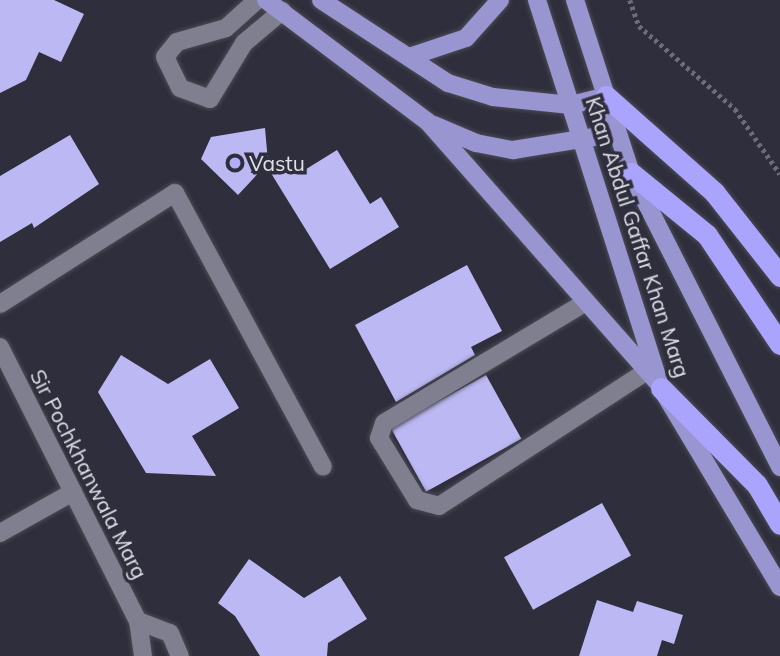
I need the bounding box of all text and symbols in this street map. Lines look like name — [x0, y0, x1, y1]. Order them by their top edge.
street label: Khan Abdul Gaffar Khan Marg — [581, 94, 695, 380]
place label: Vastu — [249, 150, 305, 176]
marker: Vastu — [227, 155, 243, 171]
street label: Sir Pochkhanwala Marg — [25, 365, 153, 583]

